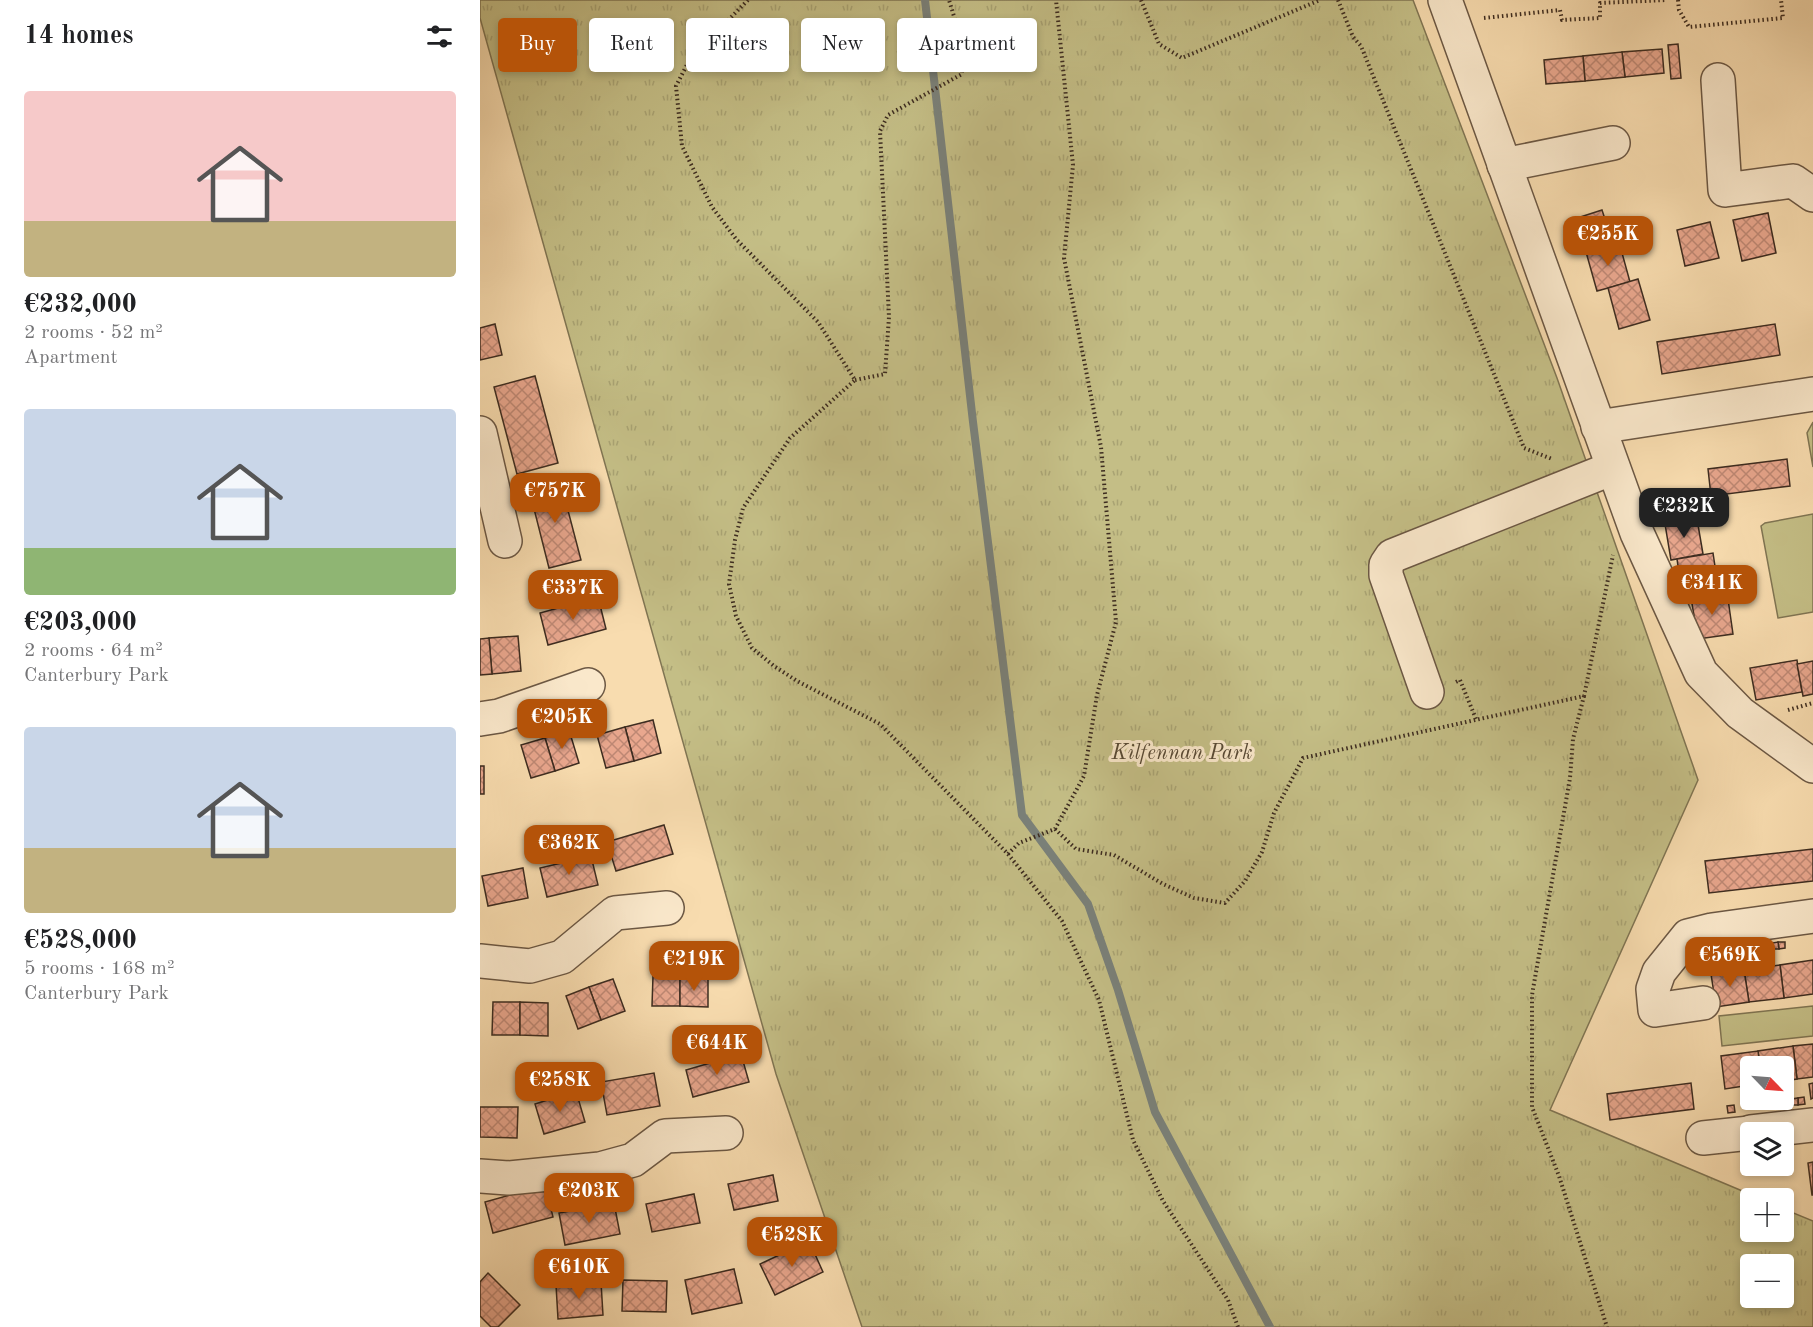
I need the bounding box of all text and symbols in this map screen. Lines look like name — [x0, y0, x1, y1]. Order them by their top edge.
chip: Buy — [498, 18, 577, 72]
chip: Rent — [589, 18, 674, 72]
chip: Filters — [686, 18, 789, 72]
chip: New — [801, 18, 885, 72]
chip: Apartment — [897, 18, 1037, 72]
icon: filters — [423, 20, 456, 53]
text: 14 homes — [24, 23, 133, 49]
icon: home — [186, 130, 294, 238]
pin: €255K — [1566, 216, 1650, 267]
text: €255K — [1577, 225, 1639, 245]
text: €232,000 — [24, 292, 137, 318]
text: 2 rooms · 52 m² — [24, 323, 163, 343]
text: Apartment — [24, 348, 118, 368]
icon: home — [186, 448, 294, 556]
pin: €757K — [513, 473, 597, 524]
text: €757K — [524, 482, 586, 502]
pin: €232K — [1642, 488, 1726, 539]
text: €232K — [1653, 497, 1715, 517]
pin: €341K — [1670, 565, 1754, 616]
pin: €337K — [531, 570, 615, 621]
text: €341K — [1681, 574, 1743, 594]
text: €337K — [542, 579, 604, 599]
text: €203,000 — [24, 610, 137, 636]
text: 2 rooms · 64 m² — [24, 641, 163, 661]
text: Canterbury Park — [24, 666, 169, 686]
pin: €205K — [520, 699, 604, 750]
text: €205K — [531, 708, 593, 728]
park label: Kilfennan Park — [1111, 743, 1252, 764]
icon: home — [186, 766, 294, 874]
pin: €362K — [527, 825, 611, 876]
text: €362K — [538, 834, 600, 854]
text: €528,000 — [24, 928, 137, 954]
pin: €569K — [1688, 937, 1772, 988]
pin: €219K — [652, 941, 736, 992]
text: €569K — [1699, 946, 1761, 966]
text: €219K — [663, 950, 725, 970]
text: 5 rooms · 168 m² — [24, 959, 174, 979]
text: Canterbury Park — [24, 984, 169, 1004]
pin: €644K — [675, 1025, 759, 1076]
text: €644K — [686, 1034, 748, 1054]
north arrow — [1740, 1056, 1794, 1110]
map controls — [1740, 1056, 1794, 1308]
pin: €258K — [518, 1062, 602, 1113]
text: €258K — [529, 1071, 591, 1091]
button: layers — [1740, 1122, 1794, 1176]
pin: €203K — [547, 1173, 631, 1224]
text: €203K — [558, 1182, 620, 1202]
button: + — [1740, 1188, 1794, 1242]
pin: €528K — [750, 1217, 834, 1268]
text: €528K — [761, 1226, 823, 1246]
pin: €610K — [537, 1249, 621, 1300]
button: − — [1740, 1254, 1794, 1308]
text: €610K — [548, 1258, 610, 1278]

